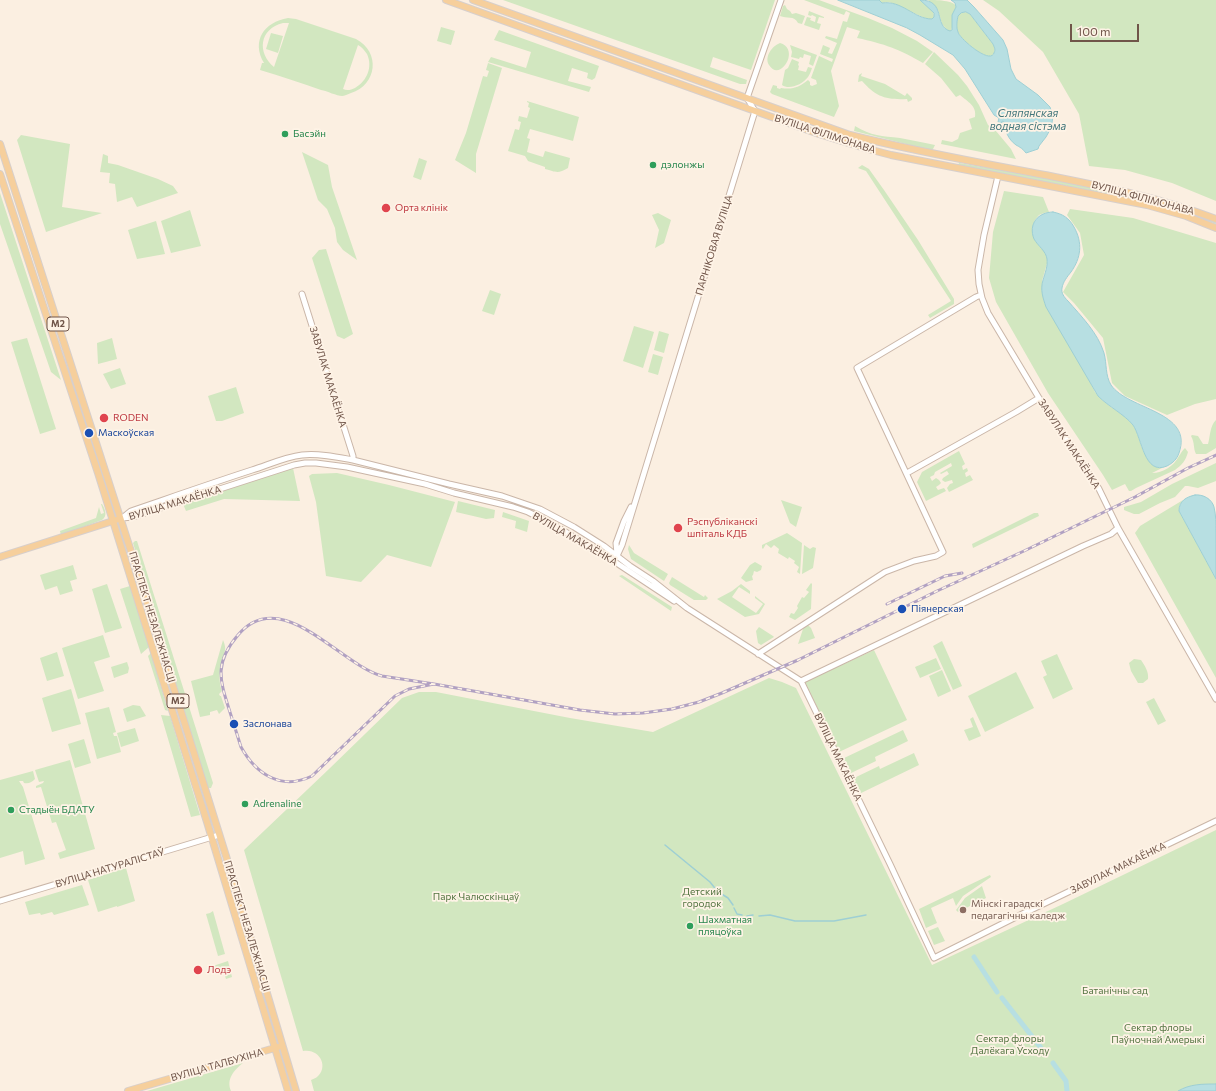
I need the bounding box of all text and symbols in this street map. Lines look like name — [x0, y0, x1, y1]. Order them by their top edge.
scale bar — [1072, 16, 1141, 42]
text: 100 m — [1077, 24, 1111, 38]
water label: Сляпянская водная сістэма — [990, 106, 1066, 132]
street label: ВУЛІЦА ФІЛІМОНАВА — [773, 112, 877, 156]
place label: Басэйн — [293, 128, 326, 140]
marker: Басэйн — [280, 129, 290, 139]
place label: дэлонжы — [661, 159, 704, 171]
marker: дэлонжы — [648, 160, 658, 170]
street label: ВУЛІЦА ФІЛІМОНАВА — [1090, 179, 1196, 217]
street label: ПАРНІКОВАЯ ВУЛІЦА — [693, 193, 735, 297]
marker: Орта клінік — [380, 202, 392, 214]
place label: Орта клінік — [395, 202, 448, 214]
road number: М2 — [47, 317, 69, 331]
street label: ЗАВУЛАК МАКАЁНКА — [307, 325, 349, 429]
street label: ЗАВУЛАК МАКАЁНКА — [1035, 397, 1103, 491]
marker: RODEN — [98, 412, 110, 424]
place label: RODEN — [113, 412, 149, 424]
marker: Маскоўская — [83, 427, 95, 439]
place label: Маскоўская — [98, 427, 154, 439]
street label: ВУЛІЦА МАКАЁНКА — [127, 483, 223, 523]
street label: ВУЛІЦА МАКАЁНКА — [530, 510, 620, 568]
place label: Рэспубліканскі шпіталь КДБ — [687, 516, 758, 540]
marker: Рэспубліканскі шпіталь КДБ — [672, 522, 684, 534]
street label: ПРАСПЕКТ НЕЗАЛЕЖНАСЦІ — [126, 550, 178, 684]
marker: Піянерская — [896, 603, 908, 615]
place label: Піянерская — [911, 603, 964, 615]
road number: М2 — [167, 694, 189, 708]
street label: ВУЛІЦА МАКАЁНКА — [812, 711, 864, 803]
marker: Заслонава — [228, 718, 240, 730]
place label: Заслонава — [243, 718, 292, 730]
place label: Adrenaline — [253, 798, 302, 810]
marker: Adrenaline — [240, 799, 250, 809]
place label: Стадыён БДАТУ — [19, 804, 95, 816]
marker: Стадыён БДАТУ — [6, 805, 16, 815]
street label: ЗАВУЛАК МАКАЁНКА — [1068, 840, 1168, 896]
street label: ВУЛІЦА НАТУРАЛІСТАЎ — [54, 846, 166, 890]
street label: ПРАСПЕКТ НЕЗАЛЕЖНАСЦІ — [221, 859, 273, 993]
park label: Детский городок — [682, 886, 722, 910]
park label: Парк Чалюскінцаў — [433, 891, 519, 903]
place label: Мінскі гарадскі педагагічны каледж — [971, 898, 1065, 922]
marker: Мінскі гарадскі педагагічны каледж — [958, 905, 968, 915]
place label: Шахматная пляцоўка — [698, 914, 752, 938]
marker: Шахматная пляцоўка — [685, 921, 695, 931]
marker: Лодэ — [192, 964, 204, 976]
place label: Лодэ — [207, 964, 231, 976]
park label: Батанічны сад — [1082, 985, 1148, 997]
park label: Сектар флоры Паўночнай Амерыкі — [1111, 1022, 1205, 1046]
park label: Сектар флоры Далёкага Ўсходу — [971, 1033, 1049, 1056]
street label: ВУЛІЦА ТАЛБУХІНА — [169, 1046, 265, 1084]

